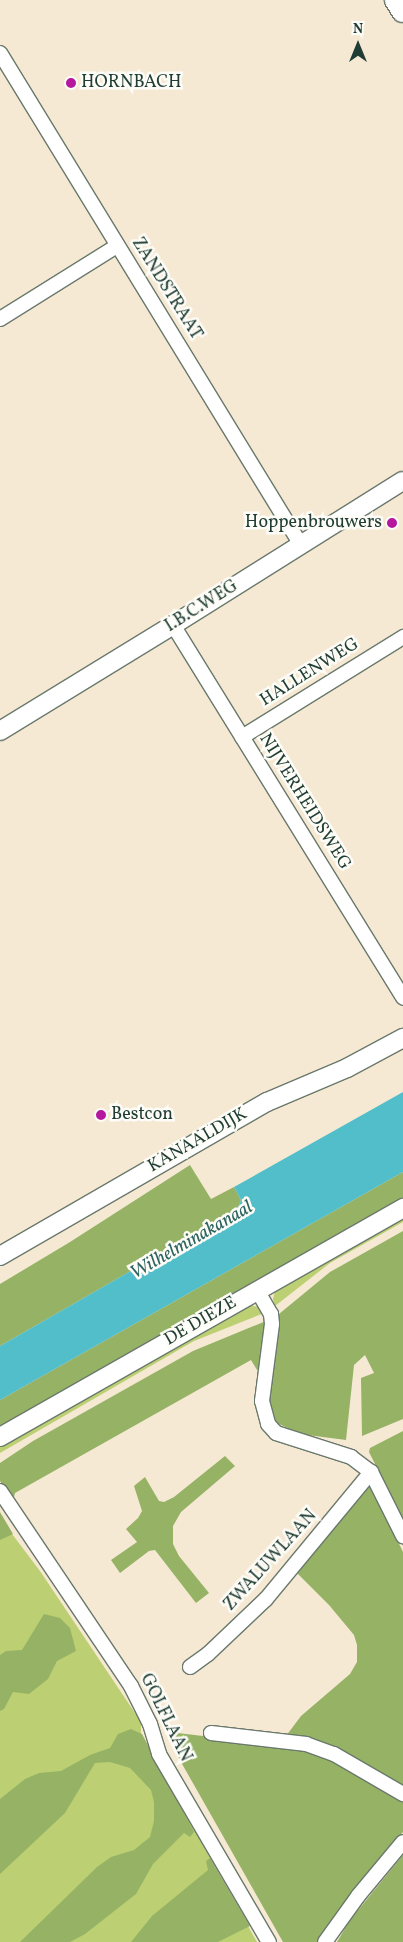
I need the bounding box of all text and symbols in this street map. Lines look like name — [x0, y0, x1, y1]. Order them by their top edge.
north arrow — [333, 20, 383, 70]
text: N — [353, 20, 363, 39]
place label: HORNBACH — [81, 72, 182, 94]
marker: HORNBACH — [65, 77, 77, 89]
street label: ZANDSTRAAT — [126, 234, 206, 344]
place label: Hoppenbrouwers — [245, 512, 382, 534]
marker: Hoppenbrouwers — [386, 517, 398, 529]
street label: I.B.C.WEG — [161, 576, 243, 638]
street label: HALLENWEG — [257, 634, 363, 712]
street label: NIJVERHEIDSWEG — [253, 730, 355, 874]
place label: Bestcon — [111, 1104, 173, 1126]
street label: KANAALDIJK — [145, 1104, 251, 1178]
marker: Bestcon — [95, 1109, 107, 1121]
water label: Wilhelminakanaal — [127, 1197, 257, 1285]
street label: DE DIEZE — [161, 1293, 241, 1351]
street label: ZWALUWLAAN — [220, 1506, 322, 1616]
street label: GOLFLAAN — [134, 1670, 196, 1766]

